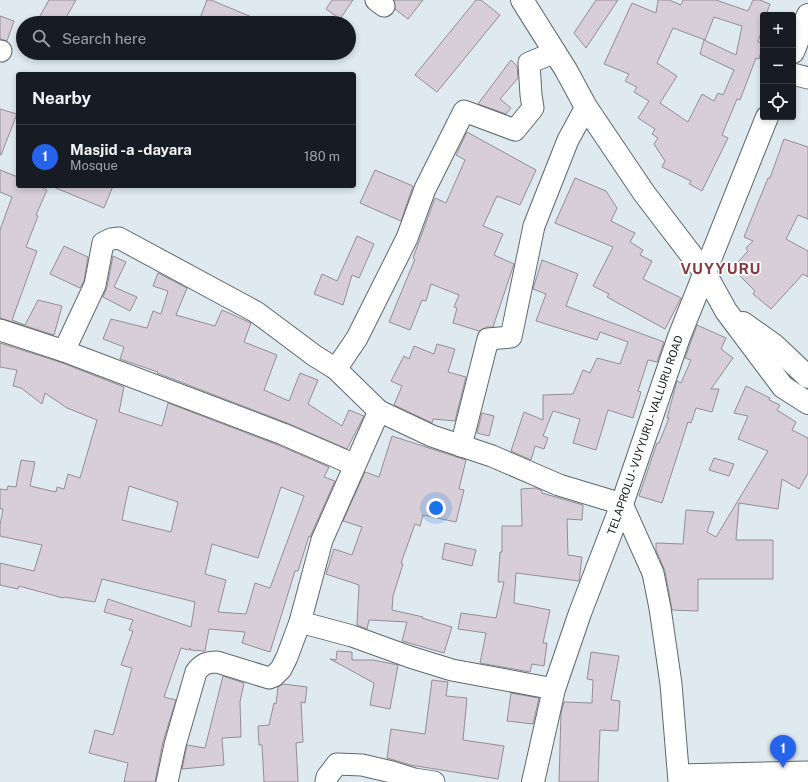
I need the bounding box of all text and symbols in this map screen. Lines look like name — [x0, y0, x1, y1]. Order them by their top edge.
map controls — [760, 12, 796, 120]
button: + — [760, 12, 796, 48]
search box — [16, 16, 356, 60]
icon: search — [30, 27, 52, 49]
text: Search here — [62, 30, 146, 47]
button: − — [760, 48, 796, 84]
button: locate — [760, 84, 796, 120]
text: Nearby — [32, 88, 91, 108]
text: Masjid -a -dayara — [70, 141, 192, 158]
text: 1 — [42, 149, 48, 164]
text: 180 m — [304, 149, 340, 164]
text: Mosque — [70, 158, 118, 173]
district label: VUYYURU — [681, 260, 761, 277]
street label: TELAPROLU - VUYYURU - VALLURU ROAD — [605, 333, 685, 536]
your location — [426, 498, 446, 518]
pin: 1 — [770, 735, 796, 768]

